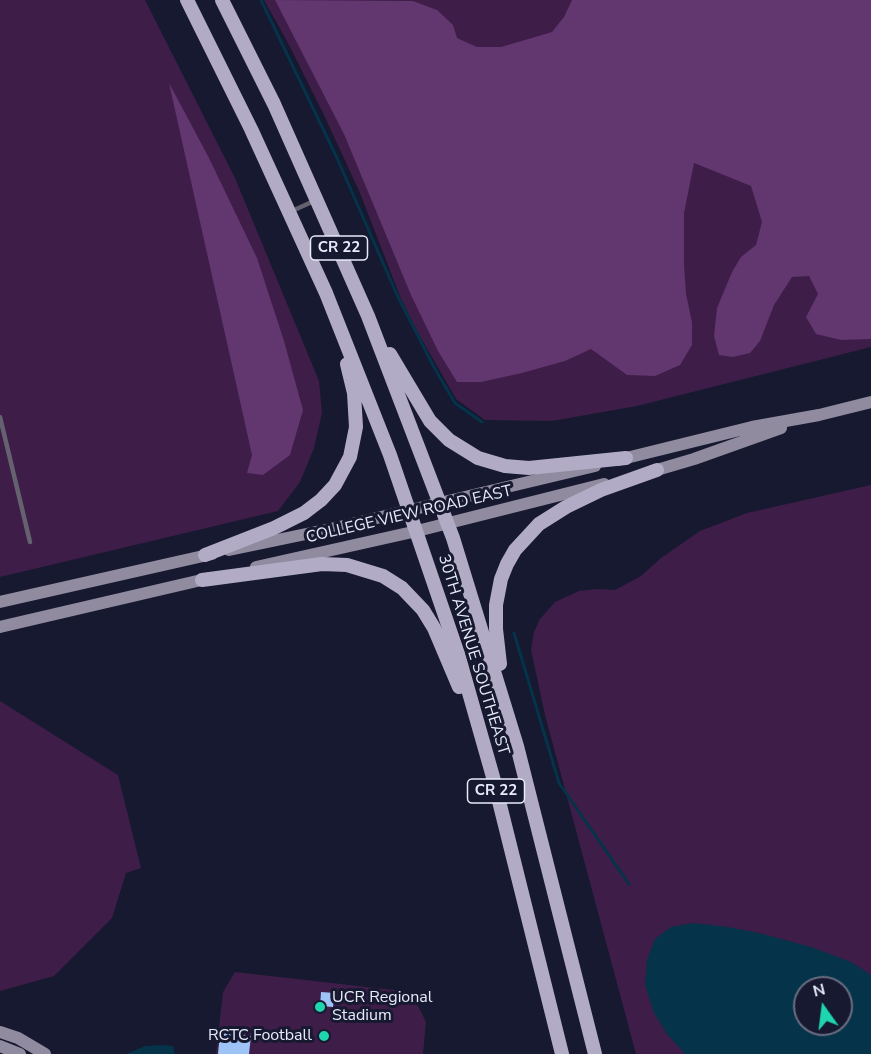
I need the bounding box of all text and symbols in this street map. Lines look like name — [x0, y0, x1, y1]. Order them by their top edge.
road number: CR 22 — [310, 236, 368, 260]
street label: COLLEGE VIEW ROAD EAST — [304, 482, 514, 548]
street label: 30TH AVENUE SOUTHEAST — [433, 552, 513, 758]
road number: CR 22 — [468, 779, 524, 803]
north arrow — [793, 976, 853, 1036]
text: N — [811, 978, 828, 1003]
place label: UCR Regional Stadium — [332, 988, 433, 1026]
marker: UCR Regional Stadium — [313, 1000, 327, 1014]
place label: RCTC Football — [208, 1026, 312, 1046]
marker: RCTC Football — [317, 1029, 331, 1043]

